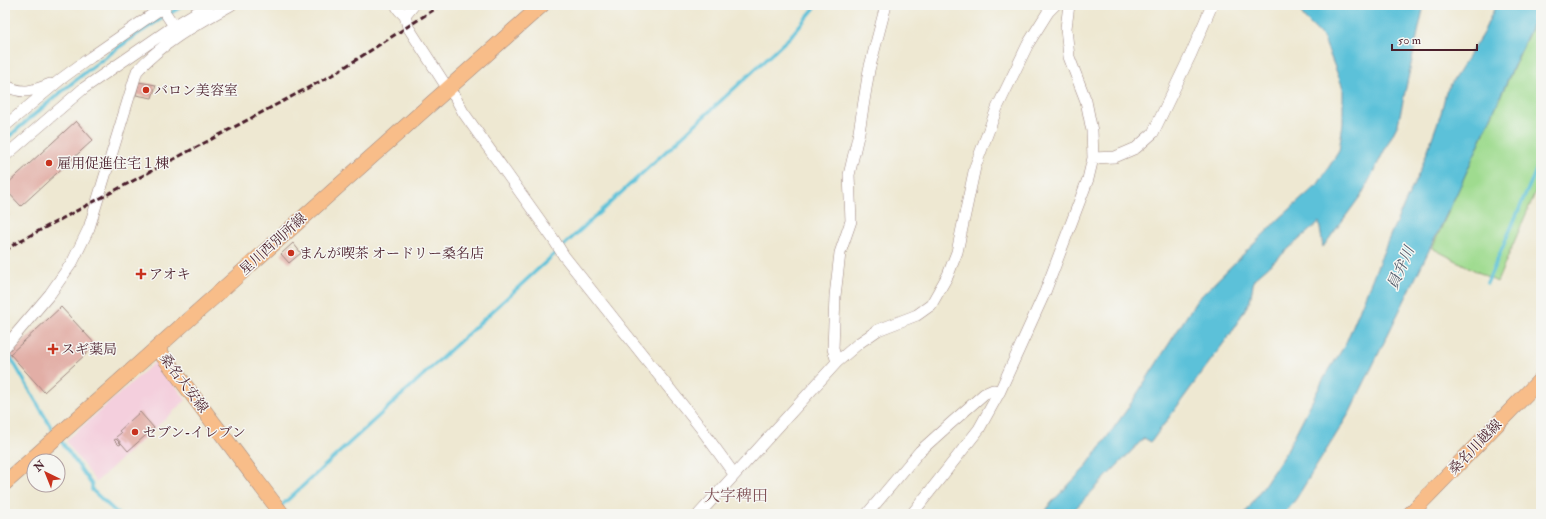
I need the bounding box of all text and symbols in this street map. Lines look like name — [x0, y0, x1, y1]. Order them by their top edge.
scale bar — [1392, 26, 1477, 52]
text: 50 m — [1398, 33, 1422, 48]
place label: バロン美容室 — [154, 82, 238, 99]
marker: バロン美容室 — [141, 85, 151, 95]
place label: 雇用促進住宅１棟 — [57, 155, 169, 172]
marker: 雇用促進住宅１棟 — [44, 158, 54, 168]
street label: 星川西別所線 — [236, 210, 310, 278]
water label: 員弁川 — [1383, 242, 1420, 292]
place label: まんが喫茶 オードリー桑名店 — [299, 245, 484, 262]
marker: まんが喫茶 オードリー桑名店 — [286, 248, 296, 258]
place label: アオキ — [149, 266, 191, 283]
marker: アオキ — [136, 269, 146, 279]
place label: スギ薬局 — [61, 341, 117, 358]
marker: スギ薬局 — [48, 344, 58, 354]
street label: 桑名大安線 — [156, 350, 212, 416]
street label: 桑名川越線 — [1445, 416, 1505, 478]
place label: セブン-イレブン — [143, 424, 246, 441]
marker: セブン-イレブン — [130, 427, 140, 437]
north arrow — [26, 453, 66, 493]
text: N — [31, 457, 48, 475]
district label: 大字稗田 — [704, 486, 768, 506]

